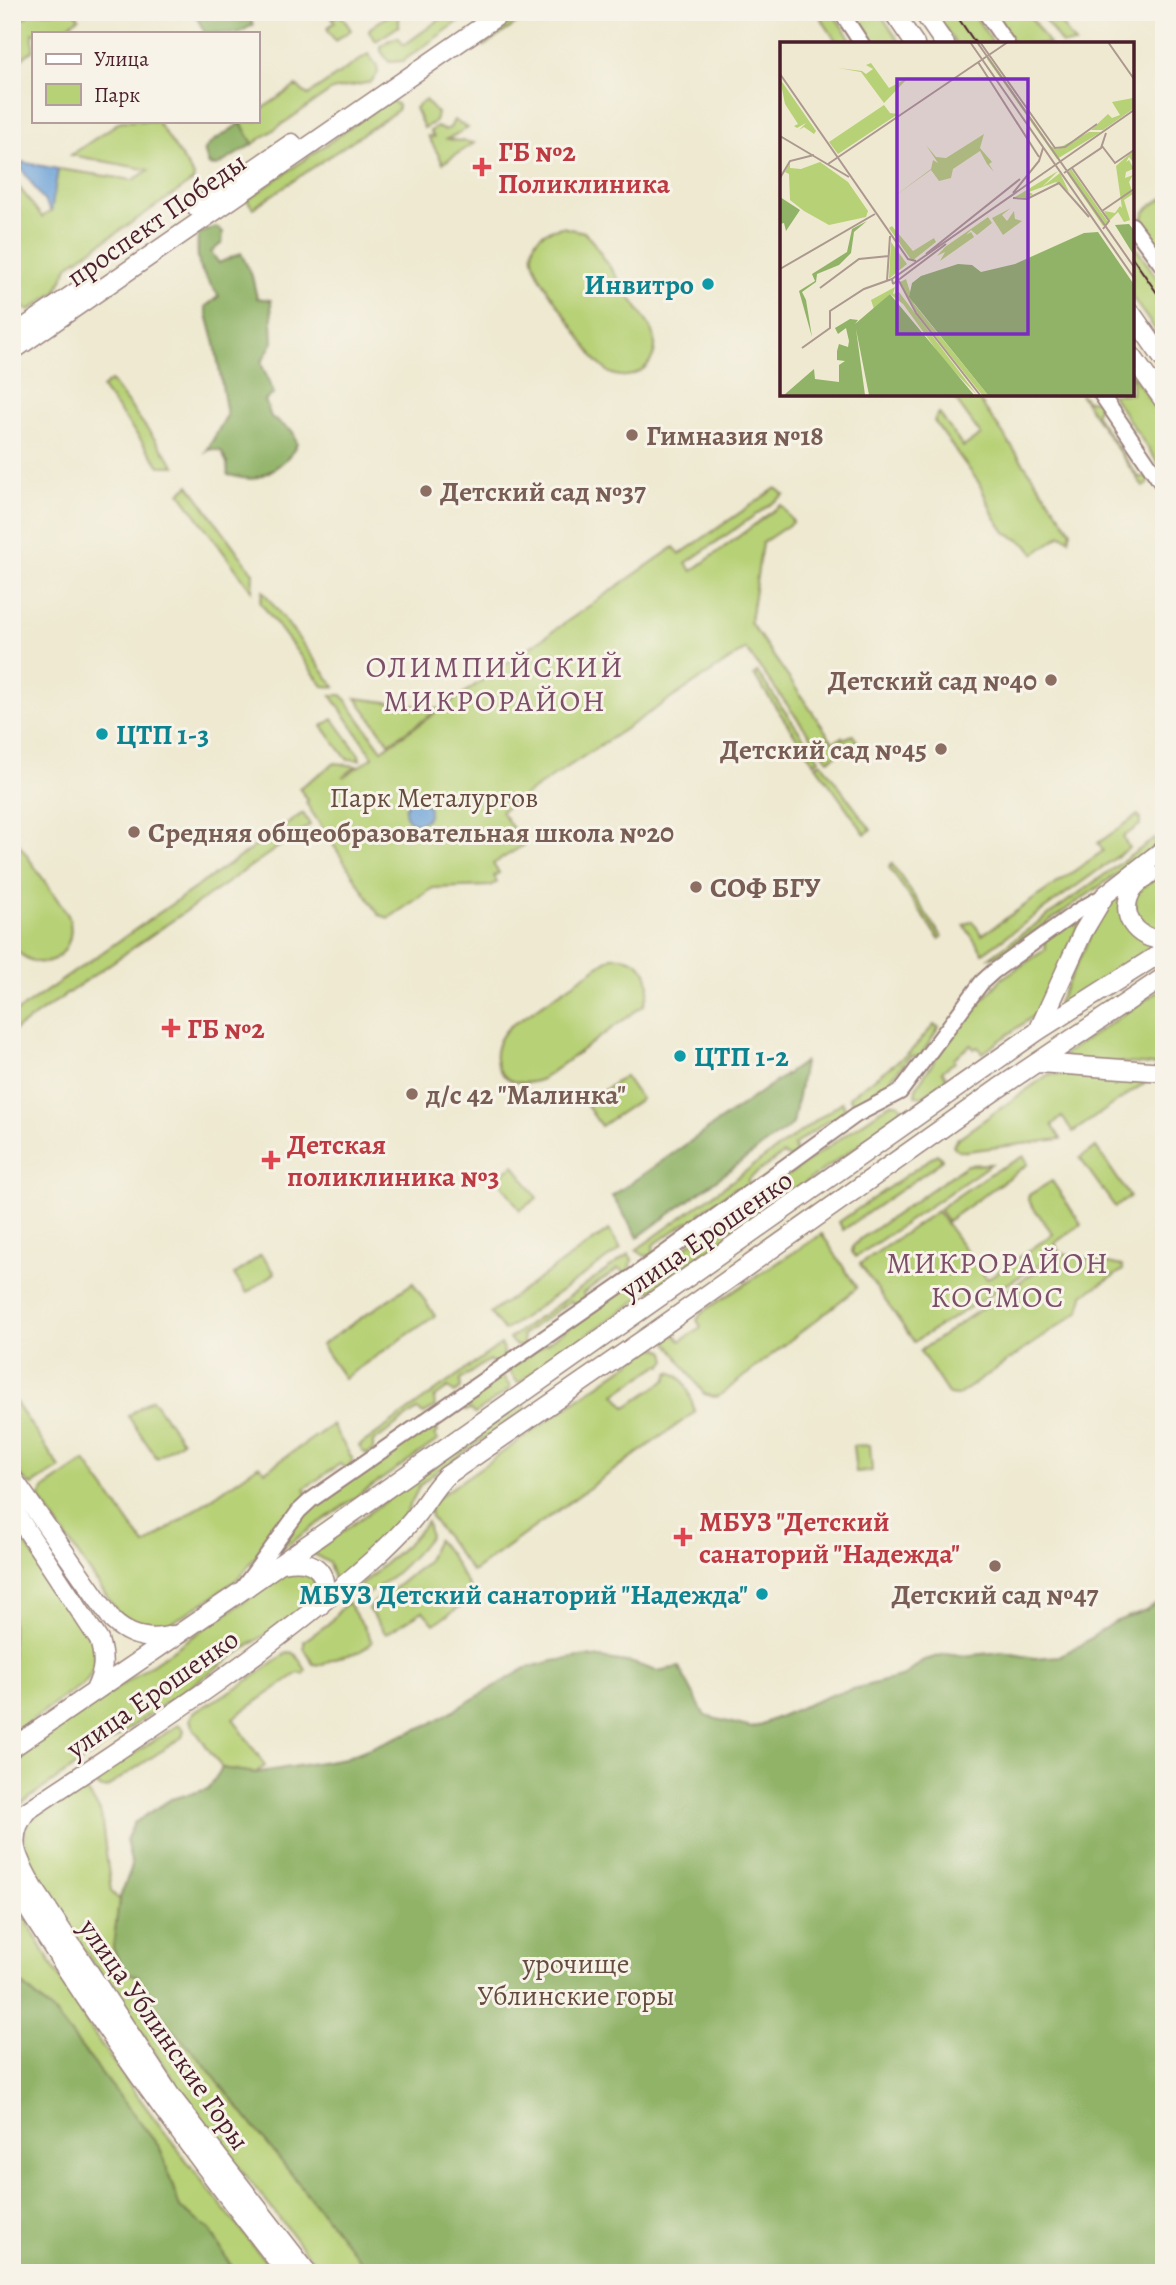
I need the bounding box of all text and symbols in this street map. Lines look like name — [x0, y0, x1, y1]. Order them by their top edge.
legend — [32, 32, 259, 122]
inset map — [780, 42, 1134, 396]
text: Улица — [94, 45, 149, 73]
text: Парк — [94, 81, 140, 109]
place label: ГБ №2 Поликлиника — [498, 133, 671, 203]
street label: проспект Победы — [59, 144, 254, 296]
marker: ГБ №2 Поликлиника — [472, 157, 492, 177]
place label: Инвитро — [584, 266, 694, 304]
marker: Инвитро — [700, 276, 716, 292]
place label: Гимназия №18 — [646, 417, 824, 455]
marker: Гимназия №18 — [624, 427, 640, 443]
place label: Детский сад №37 — [440, 473, 646, 511]
marker: Детский сад №37 — [418, 483, 434, 499]
district label: ОЛИМПИЙСКИЙ МИКРОРАЙОН — [366, 647, 624, 721]
place label: Детский сад №40 — [828, 662, 1037, 700]
marker: Детский сад №40 — [1043, 672, 1059, 688]
place label: ЦТП 1-3 — [116, 716, 209, 754]
marker: ЦТП 1-3 — [94, 726, 110, 742]
place label: Детский сад №45 — [720, 731, 927, 769]
marker: Детский сад №45 — [933, 741, 949, 757]
park label: Парк Металургов — [330, 779, 538, 817]
place label: Средняя общеобразовательная школа №20 — [148, 814, 674, 852]
marker: Средняя общеобразовательная школа №20 — [126, 824, 142, 840]
place label: СОФ БГУ — [710, 869, 821, 907]
marker: СОФ БГУ — [688, 879, 704, 895]
place label: ГБ №2 — [187, 1010, 265, 1048]
marker: ГБ №2 — [161, 1018, 181, 1038]
place label: ЦТП 1-2 — [694, 1038, 789, 1076]
marker: ЦТП 1-2 — [672, 1048, 688, 1064]
place label: д/с 42 "Малинка" — [425, 1076, 626, 1114]
marker: д/с 42 "Малинка" — [404, 1086, 420, 1102]
place label: Детская поликлиника №3 — [287, 1126, 500, 1196]
marker: Детская поликлиника №3 — [261, 1150, 281, 1170]
street label: улица Ерошенко — [612, 1161, 800, 1309]
district label: МИКРОРАЙОН КОСМОС — [886, 1243, 1110, 1317]
place label: МБУЗ "Детский санаторий "Надежда" — [699, 1503, 960, 1573]
marker: МБУЗ "Детский санаторий "Надежда" — [673, 1527, 693, 1547]
marker: Детский сад №47 — [987, 1558, 1003, 1574]
place label: МБУЗ Детский санаторий "Надежда" — [299, 1576, 748, 1614]
place label: Детский сад №47 — [891, 1576, 1099, 1614]
marker: МБУЗ Детский санаторий "Надежда" — [754, 1586, 770, 1602]
street label: улица Ерошенко — [58, 1620, 246, 1768]
street label: улица Ублинские Горы — [69, 1910, 258, 2158]
park label: урочище Ублинские горы — [477, 1945, 675, 2015]

